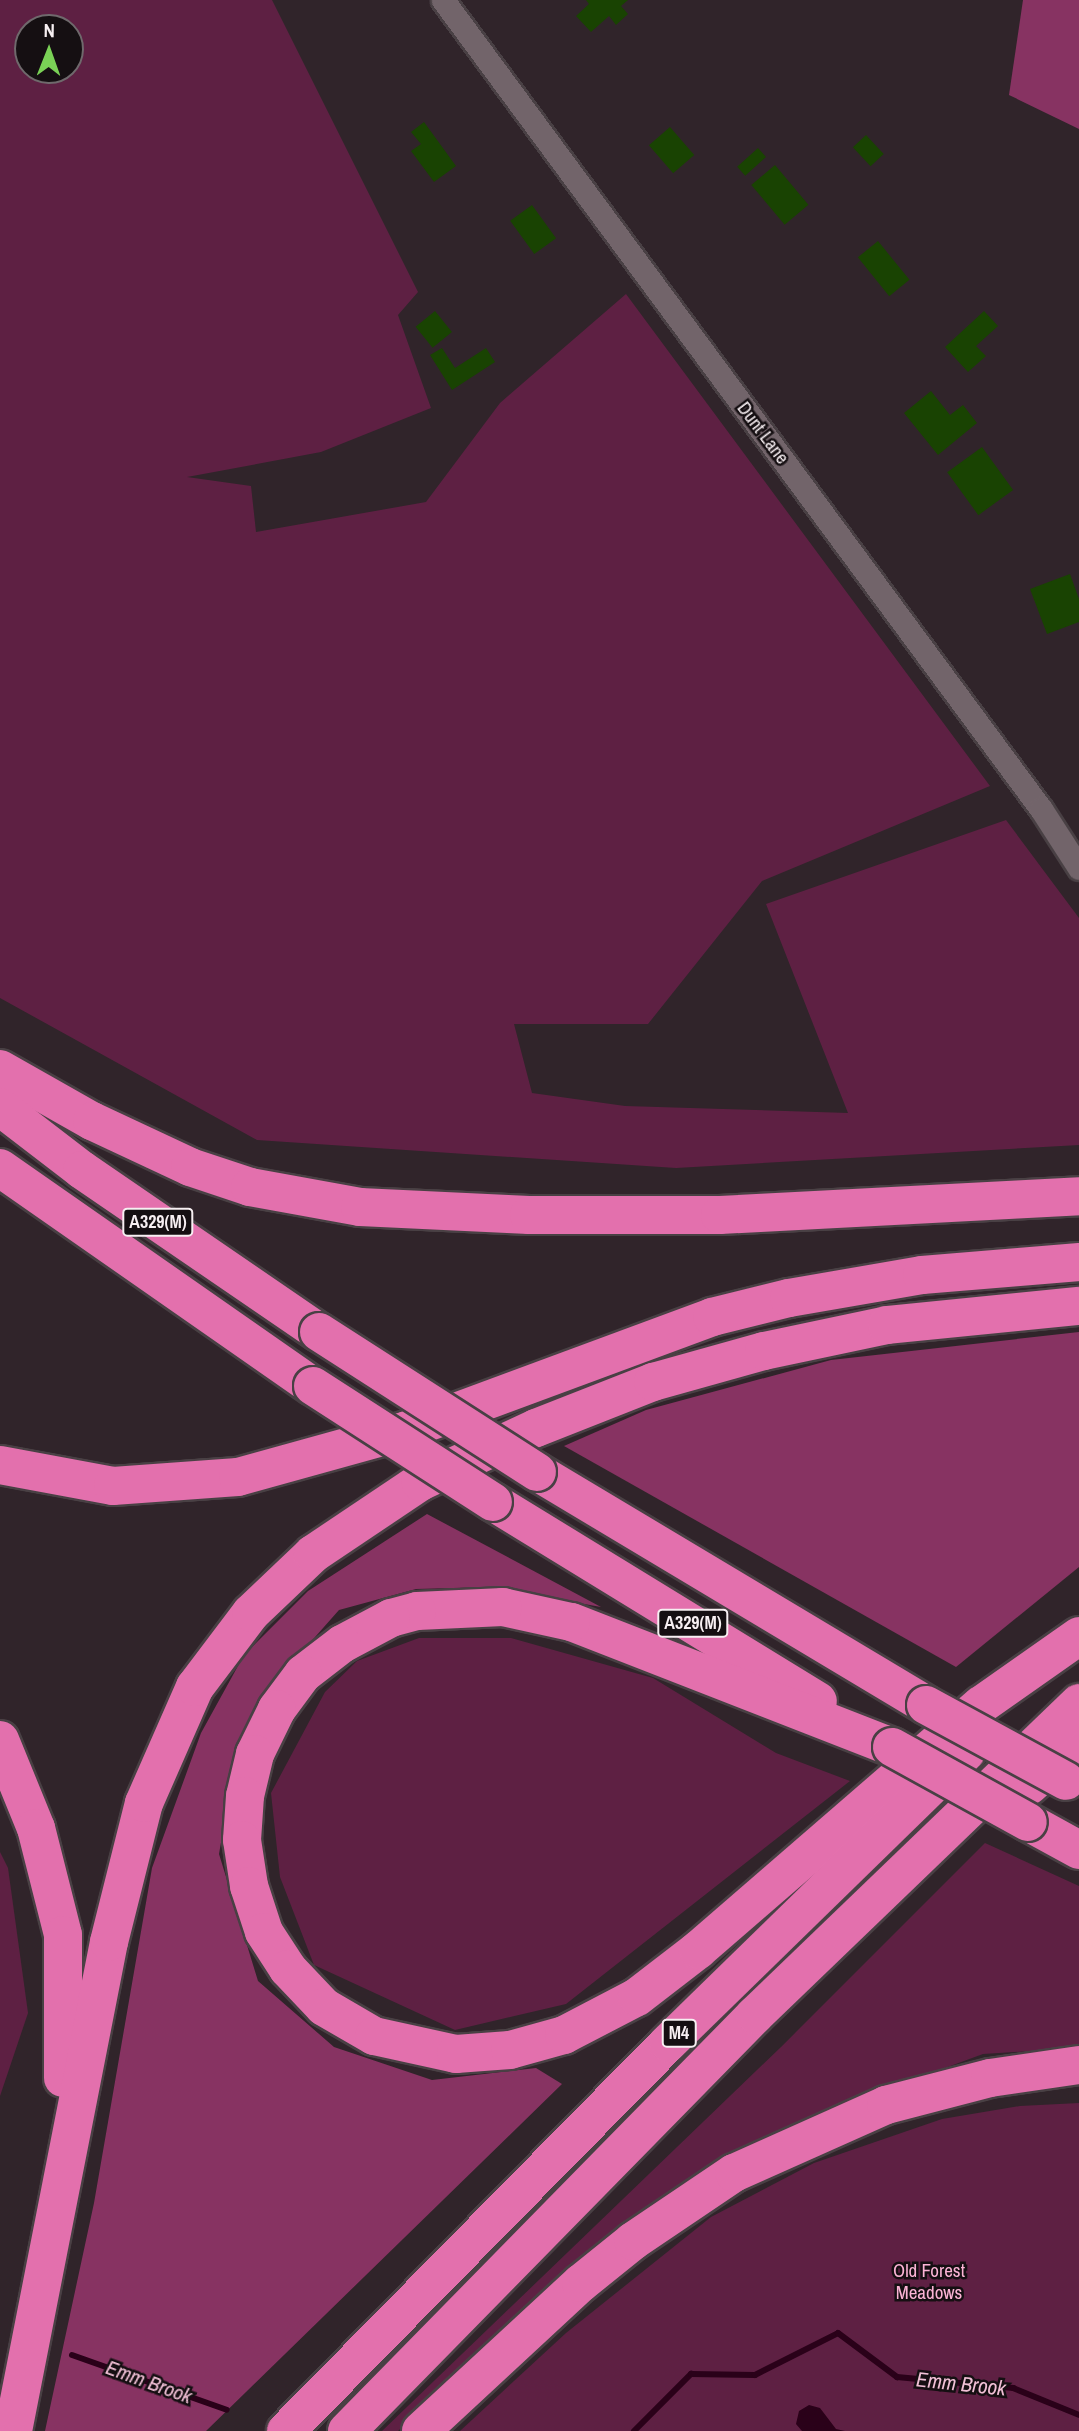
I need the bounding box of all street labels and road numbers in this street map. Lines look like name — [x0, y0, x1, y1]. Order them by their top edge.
street label: Dunt Lane — [732, 397, 794, 469]
road number: A329(M) — [121, 1208, 195, 1237]
road number: A329(M) — [656, 1608, 730, 1638]
road number: M4 — [662, 2019, 696, 2048]

